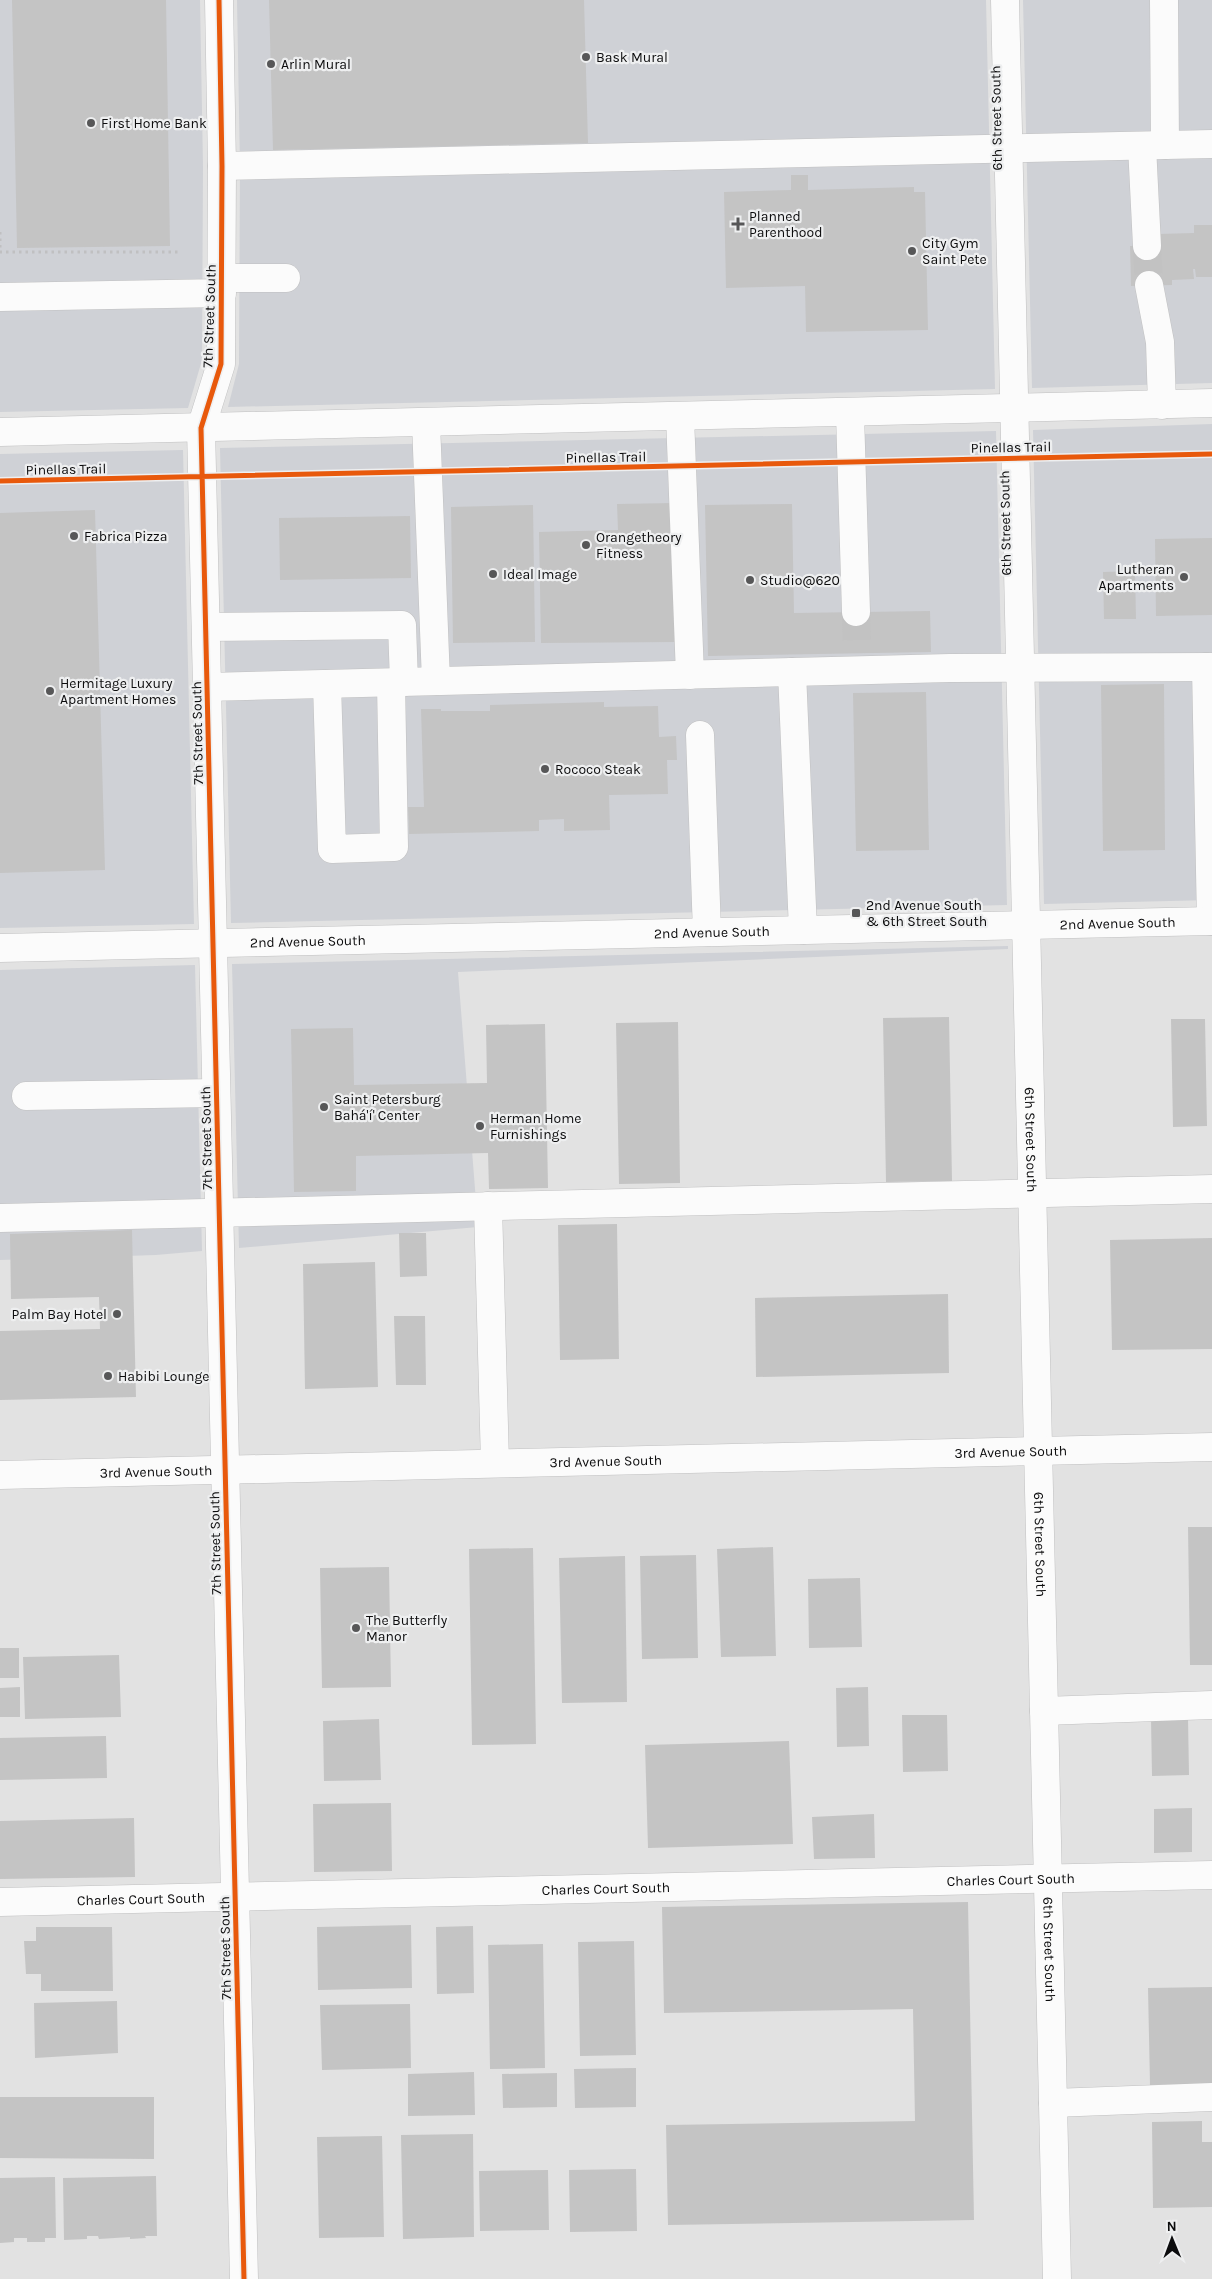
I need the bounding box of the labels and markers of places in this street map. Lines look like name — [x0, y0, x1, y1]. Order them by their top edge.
place label: Bask Mural — [596, 49, 668, 66]
marker: Bask Mural — [580, 51, 592, 63]
place label: Arlin Mural — [281, 56, 351, 73]
marker: Arlin Mural — [265, 58, 277, 70]
place label: First Home Bank — [101, 115, 207, 132]
marker: First Home Bank — [85, 117, 97, 129]
place label: Planned Parenthood — [749, 208, 822, 241]
marker: Planned Parenthood — [731, 217, 745, 231]
place label: City Gym Saint Pete — [922, 235, 987, 268]
marker: City Gym Saint Pete — [906, 245, 918, 257]
place label: Fabrica Pizza — [84, 528, 167, 545]
place label: Orangetheory Fitness — [596, 529, 682, 562]
marker: Fabrica Pizza — [68, 530, 80, 542]
marker: Orangetheory Fitness — [580, 539, 592, 551]
place label: Lutheran Apartments — [1098, 561, 1174, 594]
place label: Ideal Image — [503, 566, 577, 583]
marker: Ideal Image — [487, 568, 499, 580]
marker: Lutheran Apartments — [1178, 571, 1190, 583]
place label: Studio@620 — [760, 572, 840, 589]
marker: Studio@620 — [744, 574, 756, 586]
place label: Hermitage Luxury Apartment Homes — [60, 675, 176, 708]
marker: Hermitage Luxury Apartment Homes — [44, 685, 56, 697]
place label: Rococo Steak — [555, 761, 641, 778]
marker: Rococo Steak — [539, 763, 551, 775]
place label: 2nd Avenue South & 6th Street South — [866, 897, 987, 930]
marker: 2nd Avenue South & 6th Street South — [850, 907, 862, 919]
place label: Saint Petersburg Bahá'í' Center — [334, 1091, 441, 1124]
marker: Saint Petersburg Bahá'í' Center — [318, 1101, 330, 1113]
place label: Herman Home Furnishings — [490, 1110, 581, 1143]
marker: Herman Home Furnishings — [474, 1120, 486, 1132]
place label: Palm Bay Hotel — [12, 1306, 107, 1323]
marker: Palm Bay Hotel — [111, 1308, 123, 1320]
place label: Habibi Lounge — [118, 1368, 210, 1385]
marker: Habibi Lounge — [102, 1370, 114, 1382]
place label: The Butterfly Manor — [366, 1612, 448, 1645]
marker: The Butterfly Manor — [350, 1622, 362, 1634]

